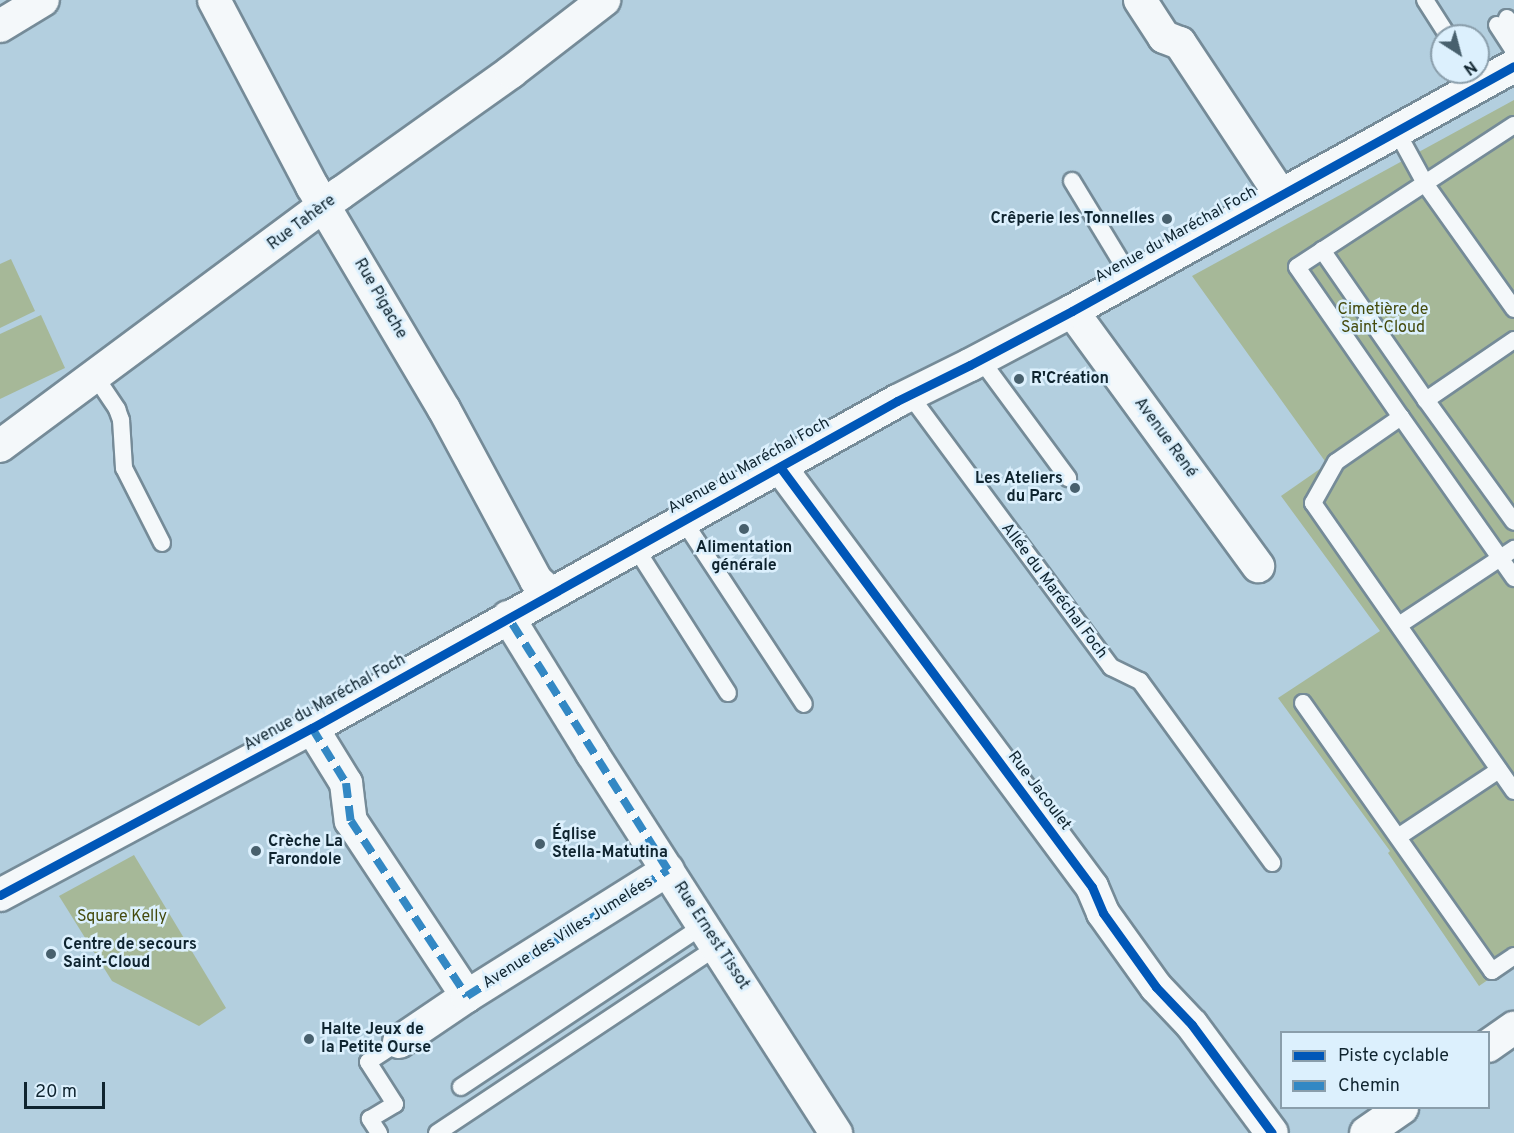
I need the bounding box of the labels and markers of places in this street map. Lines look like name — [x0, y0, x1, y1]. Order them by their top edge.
place label: Crêperie les Tonnelles — [990, 209, 1155, 229]
marker: Crêperie les Tonnelles — [1160, 212, 1174, 226]
place label: R'Création — [1031, 369, 1109, 389]
marker: R'Création — [1012, 372, 1026, 386]
place label: Les Ateliers du Parc — [974, 469, 1063, 507]
marker: Les Ateliers du Parc — [1068, 481, 1082, 495]
marker: Alimentation générale — [737, 522, 751, 536]
place label: Alimentation générale — [696, 538, 792, 576]
place label: Église Stella-Matutina — [552, 825, 668, 863]
place label: Crèche La Farondole — [268, 832, 343, 870]
marker: Église Stella-Matutina — [533, 837, 547, 851]
marker: Crèche La Farondole — [249, 844, 263, 858]
place label: Centre de secours Saint-Cloud — [63, 935, 197, 973]
marker: Centre de secours Saint-Cloud — [44, 947, 58, 961]
place label: Halte Jeux de la Petite Ourse — [321, 1020, 431, 1058]
marker: Halte Jeux de la Petite Ourse — [302, 1032, 316, 1046]

